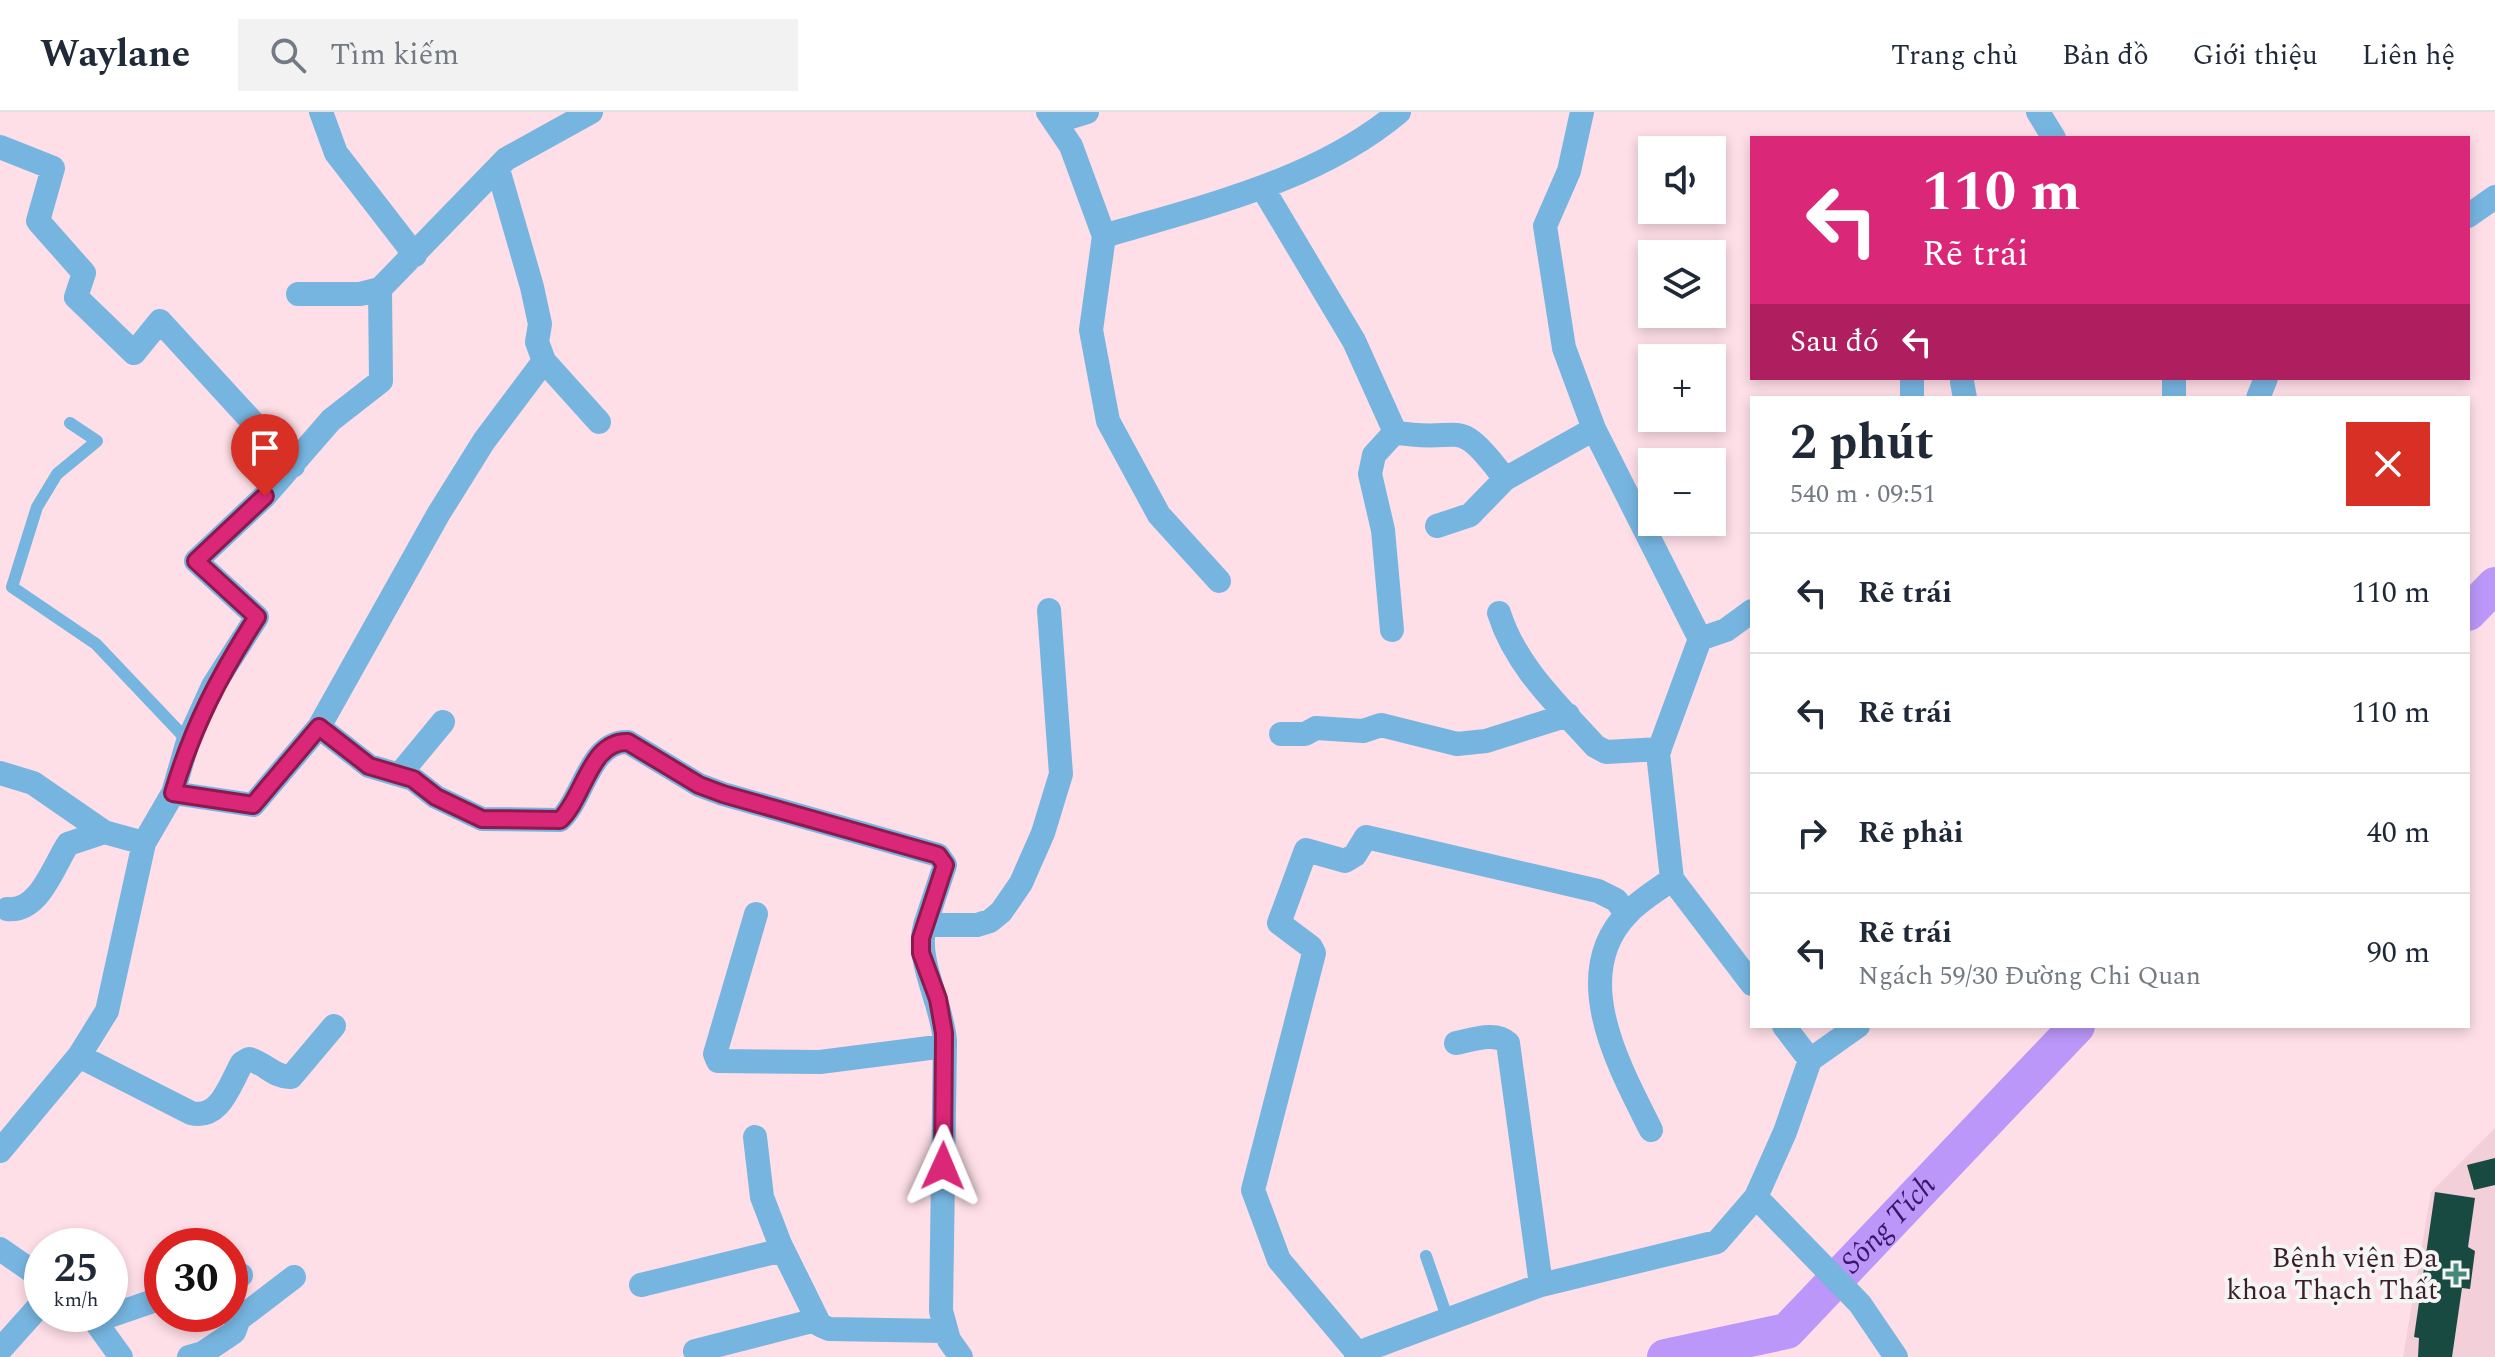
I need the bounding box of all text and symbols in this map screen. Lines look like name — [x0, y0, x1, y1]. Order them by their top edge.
search box — [238, 19, 798, 91]
text: Waylane — [40, 26, 190, 84]
text: Tìm kiếm — [330, 32, 459, 78]
icon: search — [266, 33, 310, 77]
text: Trang chủ — [1891, 34, 2018, 77]
text: Bản đồ — [2062, 34, 2149, 77]
text: Giới thiệu — [2193, 34, 2318, 77]
text: Liên hệ — [2362, 34, 2455, 77]
map controls — [1638, 136, 1726, 536]
button: sound — [1638, 136, 1726, 224]
text: 110 m — [1922, 150, 2081, 235]
icon: left — [1790, 168, 1894, 272]
text: Rẽ trái — [1922, 227, 2029, 282]
button: layers — [1638, 240, 1726, 328]
text: Sau đó — [1790, 319, 1879, 365]
icon: left — [1895, 320, 1939, 364]
button: + — [1638, 344, 1726, 432]
text: 2 phút — [1790, 407, 1934, 480]
pin — [231, 414, 299, 496]
button: close — [2346, 422, 2430, 506]
icon: arrive — [243, 426, 287, 470]
button: − — [1638, 448, 1726, 536]
text: 540 m · 09:51 — [1790, 474, 1936, 514]
text: Rẽ trái — [1858, 570, 1952, 616]
text: 110 m — [2352, 570, 2430, 616]
icon: left — [1790, 571, 1834, 615]
text: Rẽ trái — [1858, 690, 1952, 736]
text: 110 m — [2352, 690, 2430, 736]
icon: left — [1790, 691, 1834, 735]
text: Rẽ phải — [1858, 810, 1964, 856]
text: 40 m — [2367, 810, 2430, 856]
icon: right — [1790, 811, 1834, 855]
text: Rẽ trái — [1858, 910, 1952, 956]
text: 90 m — [2367, 930, 2430, 976]
icon: left — [1790, 931, 1834, 975]
text: Ngách 59/30 Đường Chi Quan — [1858, 956, 2201, 996]
position arrow — [901, 1124, 985, 1208]
water label: Sông Tích — [1830, 1164, 1947, 1284]
speed limit sign: 30 — [144, 1228, 248, 1332]
place label: Bệnh viện Đa khoa Thạch Thất — [2226, 1237, 2438, 1312]
text: 25 — [54, 1239, 98, 1300]
marker: Bệnh viện Đa khoa Thạch Thất — [2445, 1263, 2467, 1285]
text: km/h — [54, 1285, 99, 1315]

